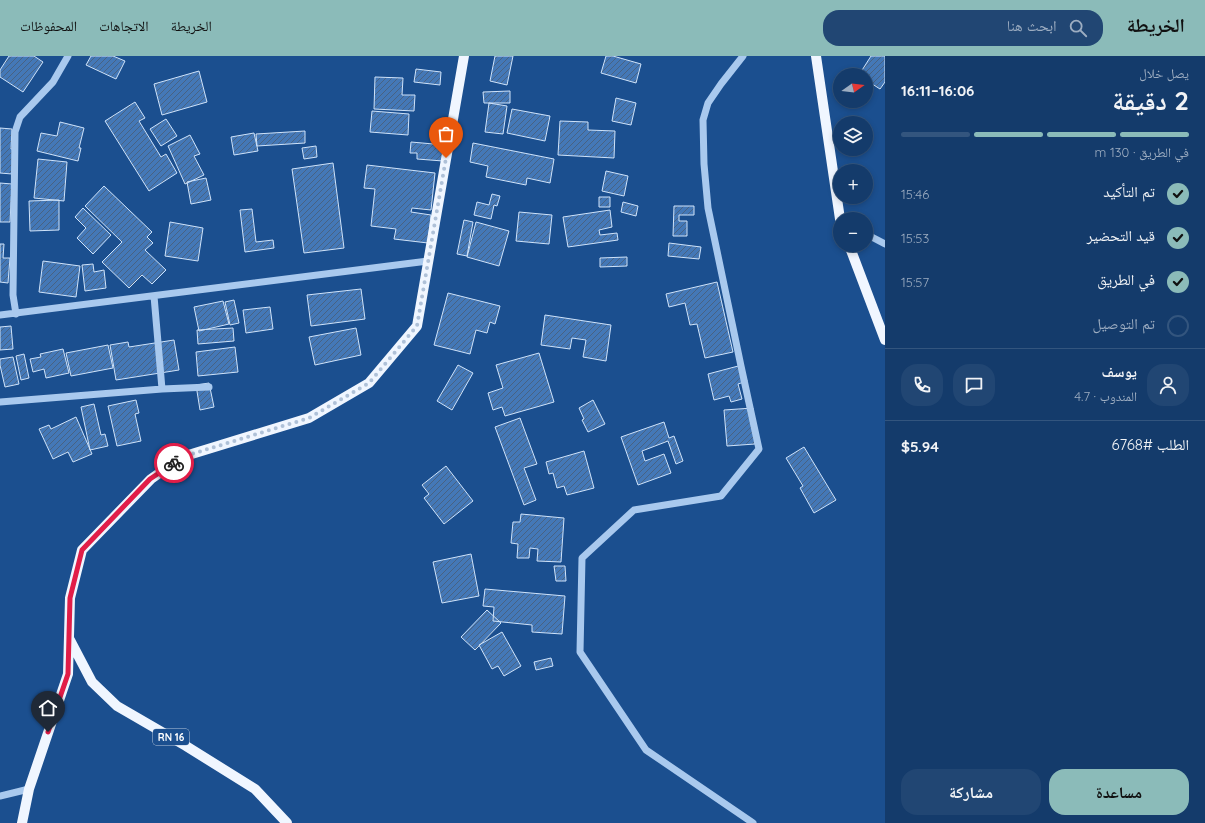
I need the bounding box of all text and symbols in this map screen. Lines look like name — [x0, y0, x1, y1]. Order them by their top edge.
search box — [823, 10, 1103, 46]
text: الخريطة — [1127, 13, 1185, 37]
text: ابحث هنا — [1007, 16, 1057, 35]
text: المحفوظات — [20, 17, 77, 35]
text: الاتجاهات — [99, 17, 149, 35]
text: الخريطة — [171, 17, 212, 35]
icon: search — [1067, 17, 1089, 39]
text: يصل خلال — [1139, 65, 1189, 81]
north arrow — [833, 68, 873, 108]
map controls — [833, 68, 873, 252]
text: 16:06–16:11 — [901, 81, 974, 100]
text: 2 دقيقة — [1112, 84, 1189, 117]
button: layers — [833, 116, 873, 156]
pin — [429, 117, 463, 158]
icon: bag — [435, 123, 457, 145]
text: في الطريق · 130 m — [1095, 144, 1189, 160]
button: + — [833, 164, 873, 204]
text: تم التأكيد — [1103, 182, 1155, 201]
icon: check — [1167, 183, 1189, 205]
text: 15:46 — [901, 186, 929, 202]
button: − — [833, 212, 873, 252]
text: قيد التحضير — [1087, 226, 1155, 245]
icon: check — [1167, 227, 1189, 249]
text: 15:53 — [901, 230, 929, 246]
text: في الطريق — [1097, 270, 1155, 289]
icon: check — [1167, 271, 1189, 293]
text: 15:57 — [901, 274, 929, 290]
text: تم التوصيل — [1093, 314, 1155, 333]
text: يوسف — [1102, 362, 1137, 381]
button: phone — [901, 364, 943, 406]
button: chat — [953, 364, 995, 406]
button: person — [1147, 364, 1189, 406]
text: المندوب · 4.7 — [1074, 388, 1137, 404]
text: الطلب #6768 — [1111, 435, 1189, 454]
text: $5.94 — [901, 437, 939, 456]
courier — [154, 443, 194, 483]
icon: bike — [163, 452, 185, 474]
pin — [31, 691, 65, 732]
icon: home — [37, 697, 59, 719]
road number: RN 16 — [153, 729, 189, 745]
button: مشاركة — [901, 769, 1041, 815]
button: مساعدة — [1049, 769, 1189, 815]

